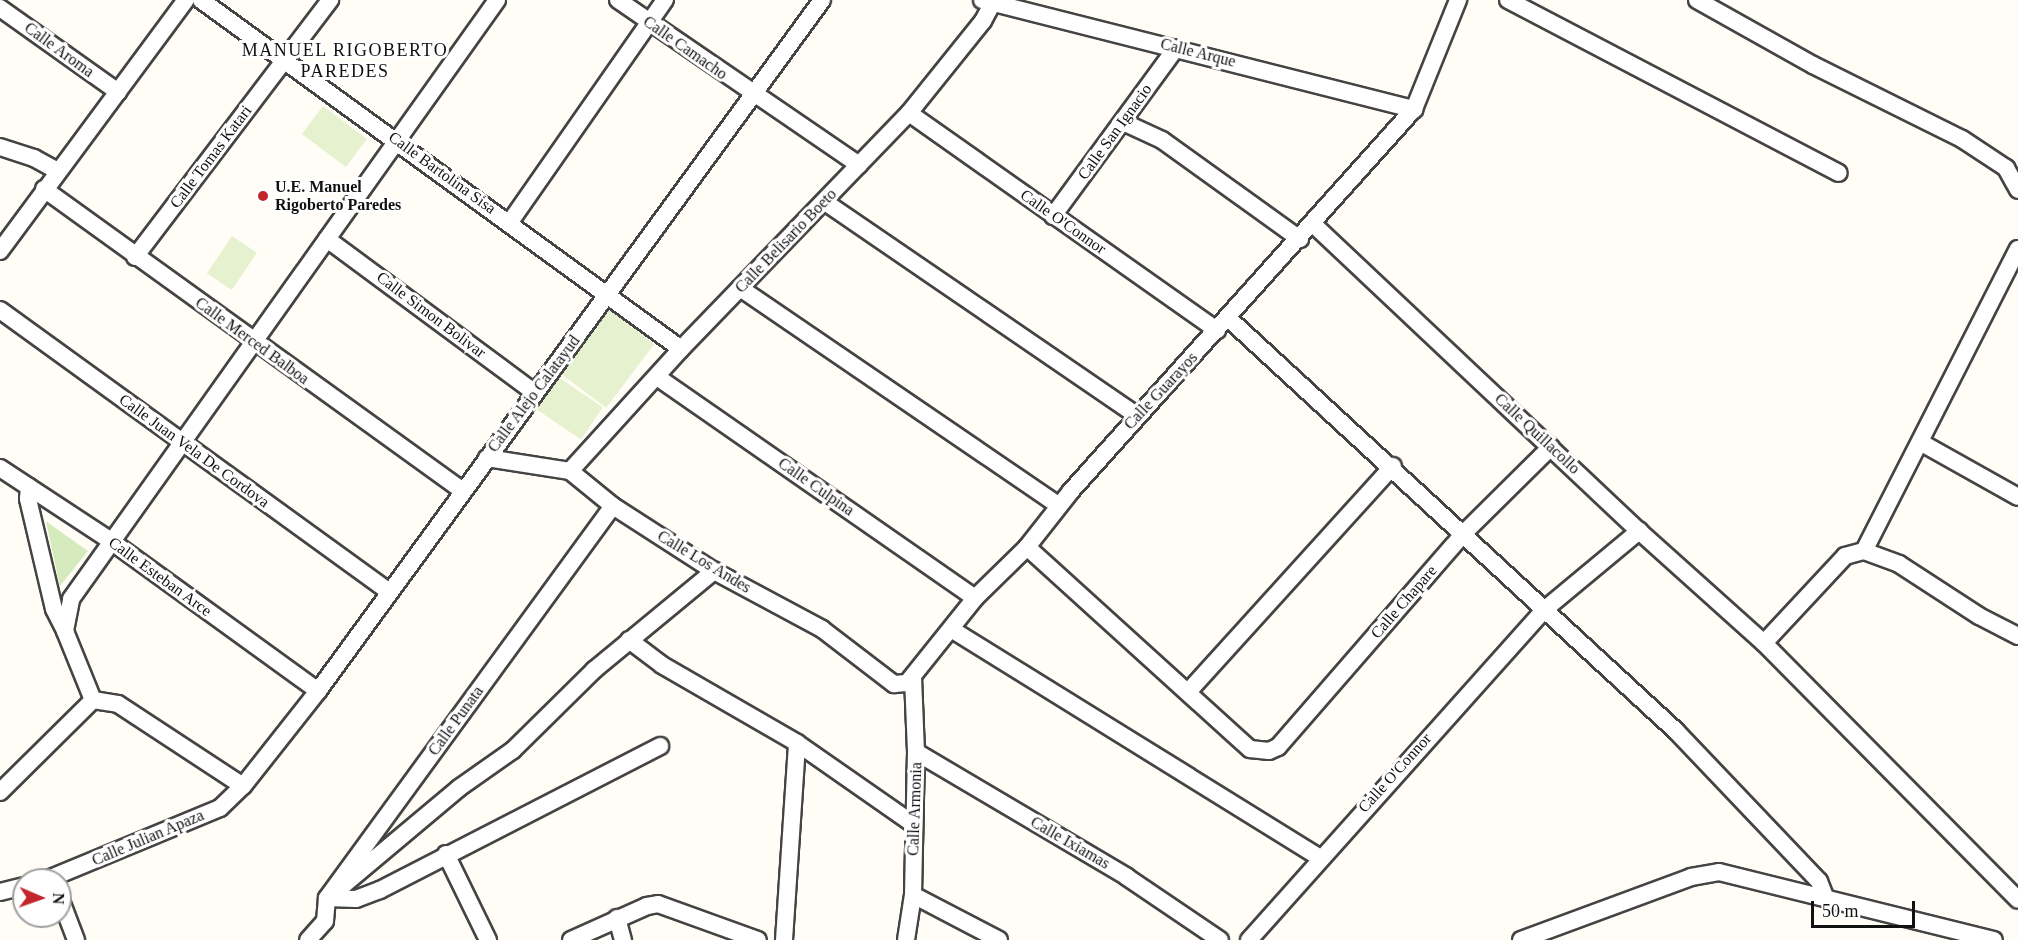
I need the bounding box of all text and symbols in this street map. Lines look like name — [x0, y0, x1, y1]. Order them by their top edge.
street label: Calle Camacho — [639, 12, 731, 84]
street label: Calle Aroma — [20, 18, 98, 82]
street label: Calle Arque — [1158, 34, 1238, 72]
district label: MANUEL RIGOBERTO PAREDES — [241, 40, 449, 82]
street label: Calle San Ignacio — [1074, 80, 1156, 184]
street label: Calle Tomas Katari — [166, 102, 256, 212]
street label: Calle Bartolina Sisa — [385, 128, 499, 218]
place label: U.E. Manuel Rigoberto Paredes — [275, 177, 401, 215]
street label: Calle Belisario Boeto — [731, 185, 841, 297]
street label: Calle O'Connor — [1016, 185, 1110, 259]
marker: U.E. Manuel Rigoberto Paredes — [256, 189, 270, 203]
street label: Calle Simon Bolivar — [373, 268, 489, 362]
street label: Calle Merced Balboa — [191, 293, 313, 389]
street label: Calle Alejo Calatayud — [484, 331, 584, 457]
street label: Calle Guarayos — [1120, 348, 1202, 434]
street label: Calle Juan Vela De Cordova — [115, 390, 273, 512]
street label: Calle Quillacollo — [1490, 390, 1584, 478]
street label: Calle Culpina — [774, 454, 858, 520]
street label: Calle Los Andes — [653, 526, 755, 598]
street label: Calle Esteban Arce — [104, 533, 216, 621]
street label: Calle Chapare — [1367, 561, 1441, 643]
street label: Calle Punata — [424, 682, 488, 760]
street label: Calle O'Connor — [1354, 729, 1436, 817]
street label: Calle Armonia — [904, 761, 926, 857]
street label: Calle Julian Apaza — [89, 806, 207, 870]
street label: Calle Ixiamas — [1027, 813, 1113, 873]
north arrow — [12, 868, 72, 928]
scale bar — [1814, 889, 1918, 927]
text: N — [50, 893, 67, 905]
text: 50 m — [1822, 901, 1859, 921]

